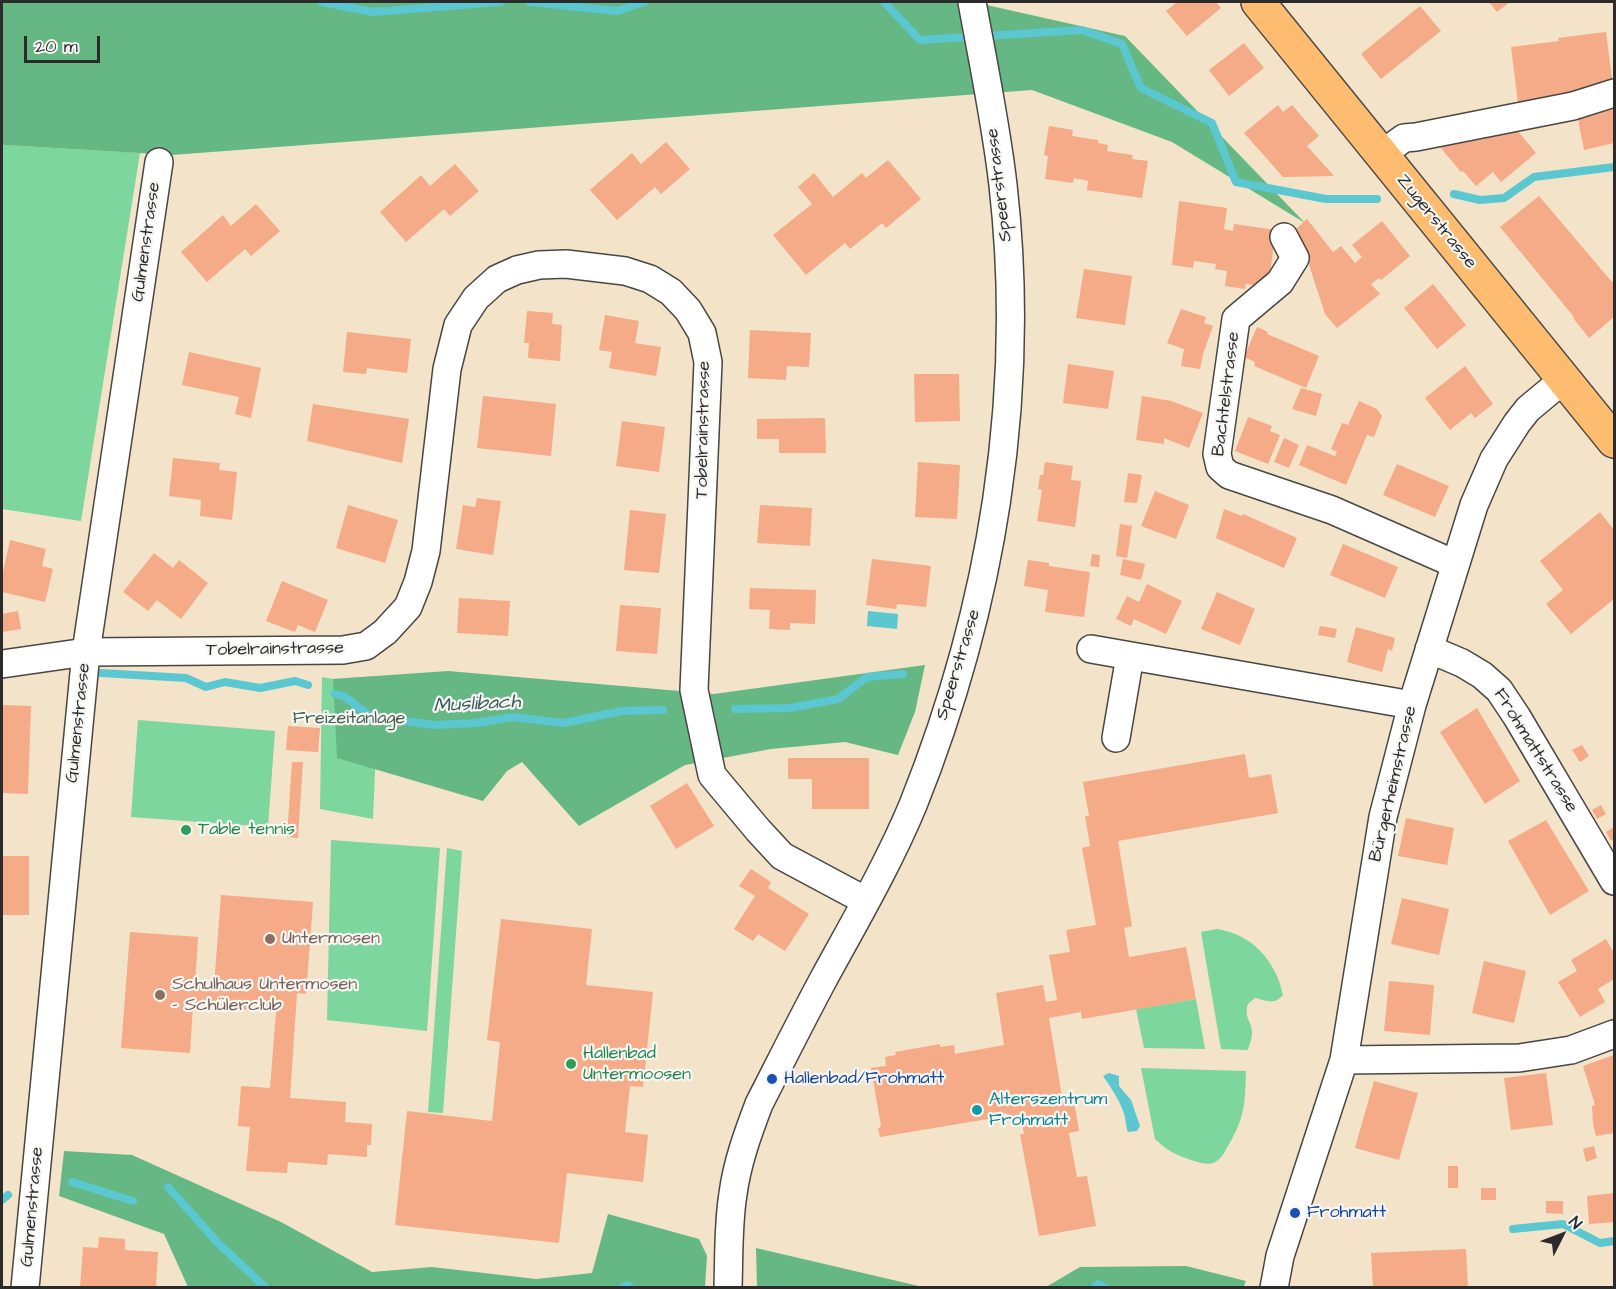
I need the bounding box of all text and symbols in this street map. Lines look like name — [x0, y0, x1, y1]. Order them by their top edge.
scale bar — [27, 24, 104, 62]
text: 20 m — [35, 34, 78, 59]
street label: Speerstrasse — [982, 127, 1018, 243]
street label: Zugerstrasse — [1391, 170, 1481, 274]
street label: Gulmenstrasse — [128, 181, 166, 303]
street label: Bachtelstrasse — [1209, 330, 1245, 458]
street label: Tobelrainstrasse — [692, 361, 716, 499]
street label: Speerstrasse — [932, 607, 986, 723]
street label: Tobelrainstrasse — [206, 638, 344, 662]
street label: Gulmenstrasse — [62, 662, 96, 784]
street label: Frohmattstrasse — [1488, 685, 1582, 817]
water label: Muslibach — [433, 691, 521, 719]
street label: Bürgerheimstrasse — [1366, 704, 1422, 864]
park label: Freizeitanlage — [293, 708, 405, 730]
place label: Table tennis — [198, 819, 295, 841]
marker: Table tennis — [179, 823, 193, 837]
place label: Untermosen — [282, 928, 380, 950]
marker: Untermosen — [263, 932, 277, 946]
place label: Schulhaus Untermosen - Schülerclub — [172, 974, 357, 1016]
marker: Schulhaus Untermosen - Schülerclub — [153, 988, 167, 1002]
place label: Hallenbad Untermoosen — [583, 1043, 691, 1086]
marker: Hallenbad Untermoosen — [564, 1057, 578, 1071]
place label: Hallenbad/Frohmatt — [784, 1068, 944, 1090]
marker: Hallenbad/Frohmatt — [765, 1072, 779, 1086]
place label: Alterszentrum Frohmatt — [989, 1089, 1107, 1132]
marker: Alterszentrum Frohmatt — [970, 1103, 984, 1117]
street label: Gulmenstrasse — [17, 1146, 49, 1268]
place label: Frohmatt — [1307, 1202, 1386, 1224]
north arrow — [1532, 1205, 1592, 1265]
marker: Frohmatt — [1288, 1206, 1302, 1220]
text: N — [1564, 1212, 1587, 1234]

